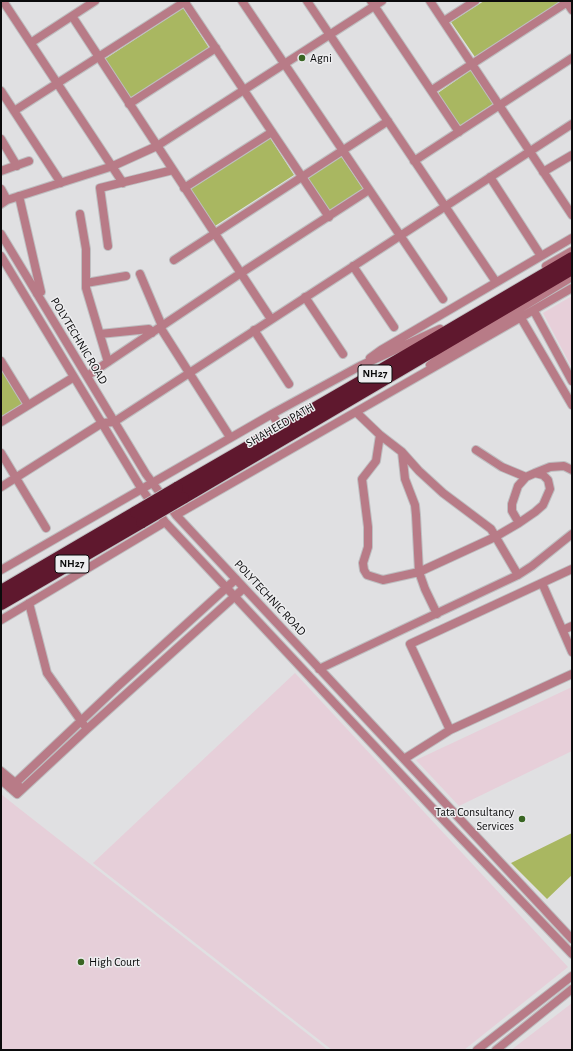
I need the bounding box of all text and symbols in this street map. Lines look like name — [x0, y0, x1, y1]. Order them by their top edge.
place label: Agni — [310, 51, 332, 65]
marker: Agni — [297, 53, 307, 63]
street label: POLYTECHNIC ROAD — [47, 295, 111, 387]
road number: NH27 — [358, 365, 392, 383]
street label: SHAHEED PATH — [243, 400, 317, 450]
road number: NH27 — [55, 555, 89, 573]
street label: POLYTECHNIC ROAD — [231, 557, 309, 639]
place label: Tata Consultancy Services — [435, 805, 514, 833]
marker: Tata Consultancy Services — [517, 814, 527, 824]
place label: High Court — [89, 955, 140, 969]
marker: High Court — [76, 957, 86, 967]

